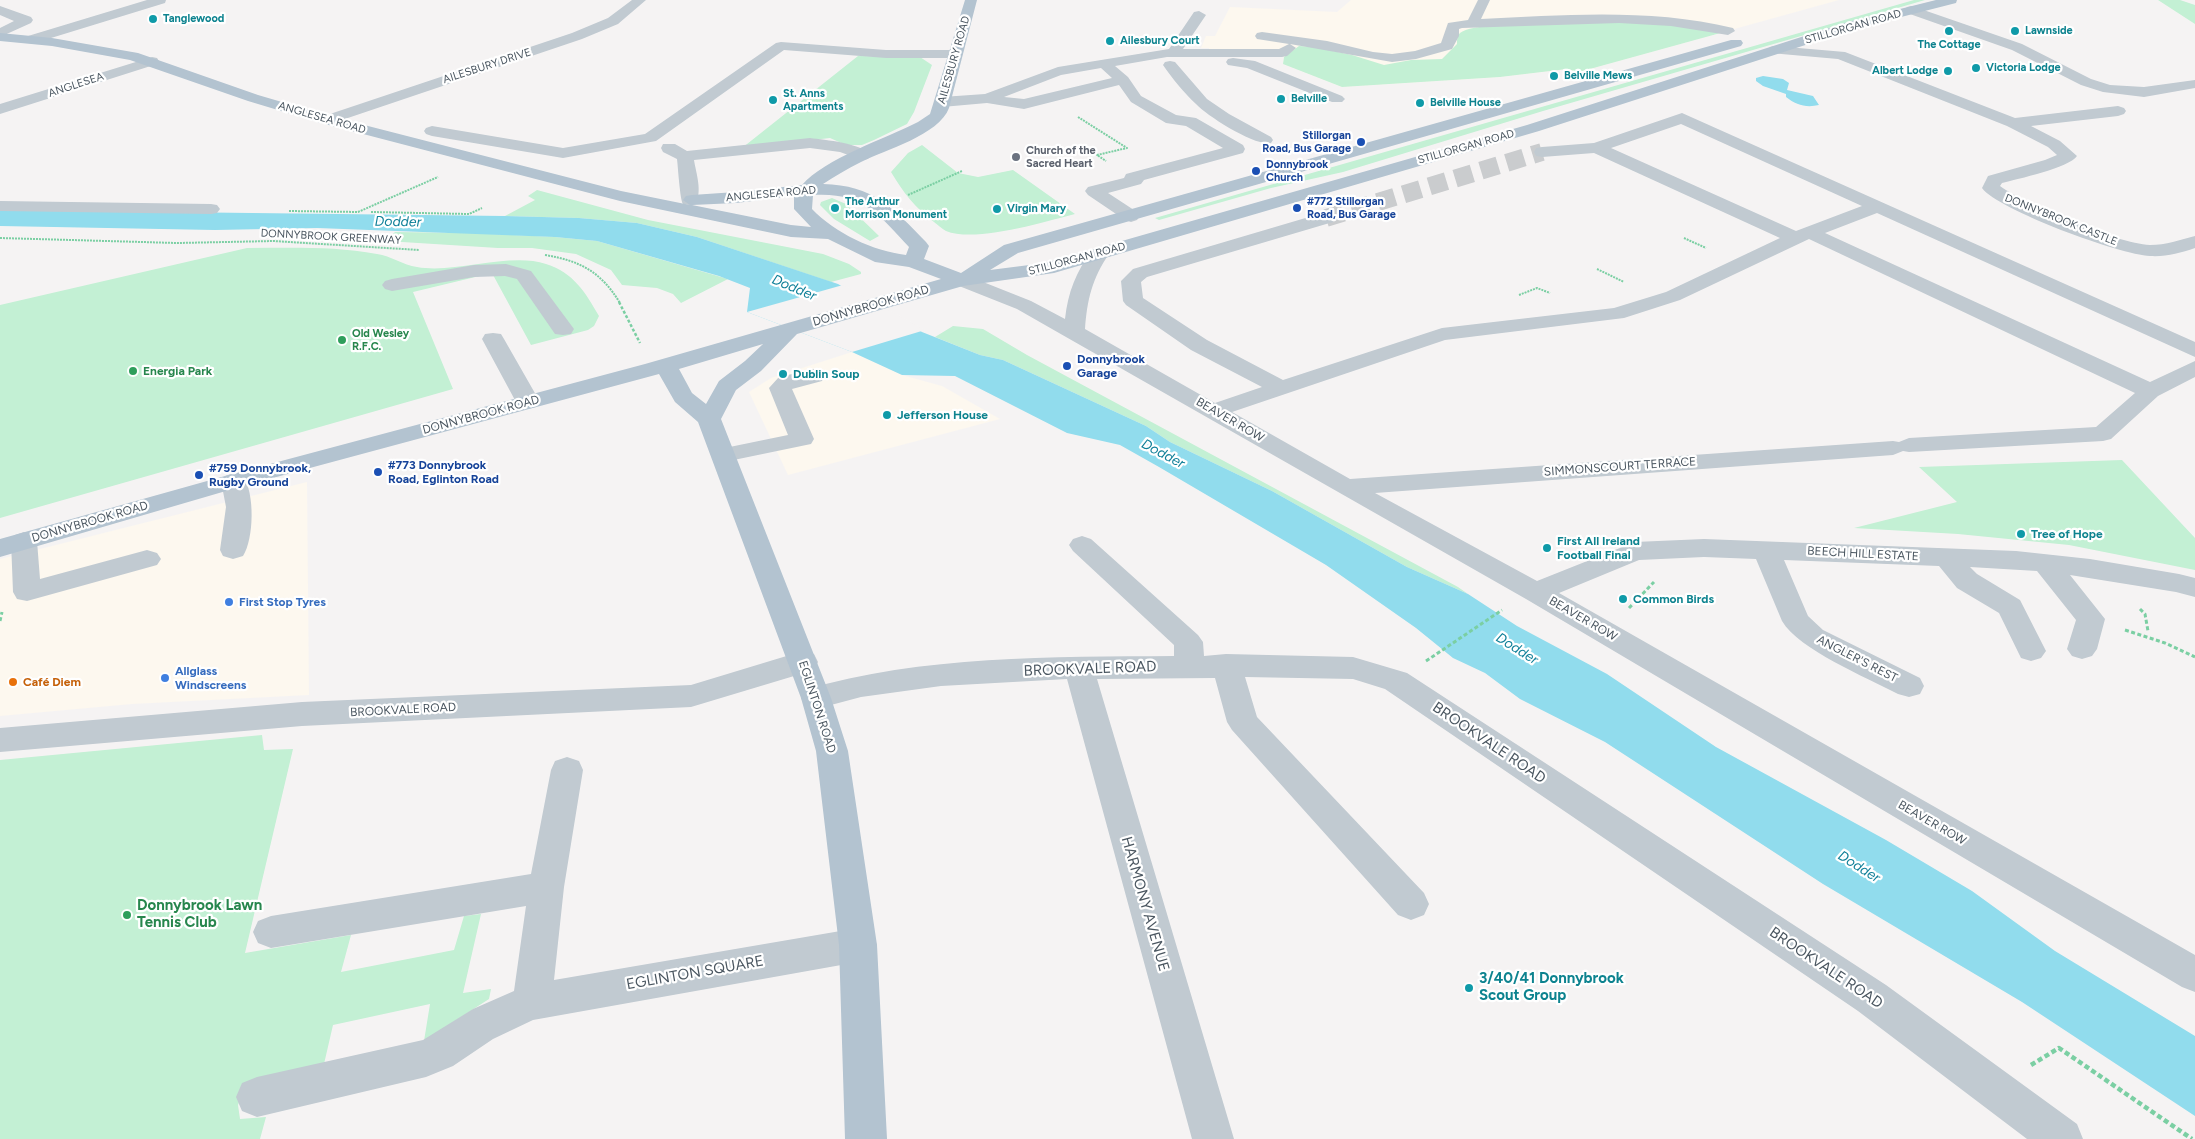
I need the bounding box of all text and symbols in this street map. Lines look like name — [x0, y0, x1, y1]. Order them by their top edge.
street label: STILLORGAN ROAD — [1803, 7, 1903, 47]
place label: Tanglewood — [163, 12, 224, 26]
marker: Tanglewood — [147, 13, 159, 25]
street label: AILESBURY ROAD — [935, 15, 973, 105]
place label: Lawnside — [2025, 24, 2073, 38]
marker: The Cottage — [1943, 25, 1955, 37]
marker: Lawnside — [2009, 25, 2021, 37]
place label: Ailesbury Court — [1120, 34, 1200, 48]
marker: Ailesbury Court — [1104, 35, 1116, 47]
place label: The Cottage — [1917, 38, 1981, 52]
street label: AILESBURY DRIVE — [441, 46, 533, 86]
place label: Victoria Lodge — [1986, 61, 2061, 75]
marker: Victoria Lodge — [1970, 62, 1982, 74]
place label: Albert Lodge — [1872, 64, 1938, 78]
marker: Albert Lodge — [1942, 65, 1954, 77]
place label: Belville Mews — [1564, 69, 1632, 83]
street label: ANGLESEA — [47, 70, 105, 100]
marker: Belville Mews — [1548, 70, 1560, 82]
place label: St. Anns Apartments — [783, 87, 843, 113]
place label: Belville — [1291, 92, 1327, 106]
marker: Belville — [1275, 93, 1287, 105]
marker: St. Anns Apartments — [767, 94, 779, 106]
place label: Belville House — [1430, 96, 1501, 110]
marker: Belville House — [1414, 97, 1426, 109]
street label: ANGLESEA ROAD — [277, 99, 367, 137]
street label: STILLORGAN ROAD — [1416, 127, 1516, 167]
place label: Stillorgan Road, Bus Garage — [1262, 129, 1351, 155]
marker: Stillorgan Road, Bus Garage — [1355, 136, 1367, 148]
place label: Church of the Sacred Heart — [1026, 144, 1096, 170]
marker: Church of the Sacred Heart — [1010, 151, 1022, 163]
place label: Donnybrook Church — [1266, 158, 1328, 184]
marker: Donnybrook Church — [1250, 165, 1262, 177]
street label: ANGLESEA ROAD — [725, 183, 817, 205]
street label: DONNYBROOK CASTLE — [2003, 191, 2119, 249]
place label: The Arthur Morrison Monument — [845, 195, 947, 221]
place label: #772 Stillorgan Road, Bus Garage — [1307, 195, 1396, 221]
marker: The Arthur Morrison Monument — [829, 202, 841, 214]
place label: Virgin Mary — [1007, 202, 1066, 216]
marker: #772 Stillorgan Road, Bus Garage — [1291, 202, 1303, 214]
marker: Virgin Mary — [991, 203, 1003, 215]
water label: Dodder — [375, 213, 421, 231]
street label: DONNYBROOK GREENWAY — [260, 227, 402, 247]
street label: STILLORGAN ROAD — [1027, 240, 1127, 278]
water label: Dodder — [769, 271, 819, 305]
street label: DONNYBROOK ROAD — [811, 282, 931, 330]
place label: Old Wesley R.F.C. — [352, 327, 409, 353]
marker: Old Wesley R.F.C. — [336, 334, 348, 346]
place label: Donnybrook Garage — [1077, 352, 1145, 380]
marker: Donnybrook Garage — [1061, 360, 1073, 372]
place label: Energia Park — [143, 364, 212, 378]
marker: Energia Park — [127, 365, 139, 377]
place label: Dublin Soup — [793, 367, 859, 381]
marker: Dublin Soup — [777, 368, 789, 380]
street label: DONNYBROOK ROAD — [421, 392, 541, 438]
street label: BEAVER ROW — [1193, 395, 1267, 445]
place label: Jefferson House — [897, 408, 988, 422]
marker: Jefferson House — [881, 409, 893, 421]
water label: Dodder — [1138, 436, 1188, 472]
street label: SIMMONSCOURT TERRACE — [1543, 454, 1697, 480]
place label: #773 Donnybrook Road, Eglinton Road — [388, 458, 499, 486]
place label: #759 Donnybrook, Rugby Ground — [209, 461, 311, 489]
marker: #773 Donnybrook Road, Eglinton Road — [372, 466, 384, 478]
marker: #759 Donnybrook, Rugby Ground — [193, 469, 205, 481]
street label: DONNYBROOK ROAD — [30, 498, 150, 546]
place label: Tree of Hope — [2031, 527, 2103, 541]
marker: Tree of Hope — [2015, 528, 2027, 540]
place label: First All Ireland Football Final — [1557, 534, 1640, 562]
marker: First All Ireland Football Final — [1541, 542, 1553, 554]
street label: BEECH HILL ESTATE — [1807, 544, 1919, 564]
place label: Common Birds — [1633, 592, 1714, 606]
marker: Common Birds — [1617, 593, 1629, 605]
street label: BEAVER ROW — [1546, 594, 1620, 644]
place label: First Stop Tyres — [239, 595, 326, 609]
marker: First Stop Tyres — [223, 596, 235, 608]
water label: Dodder — [1493, 630, 1541, 668]
street label: ANGLER'S REST — [1814, 632, 1900, 686]
street label: BROOKVALE ROAD — [1023, 658, 1157, 680]
street label: EGLINTON ROAD — [795, 659, 839, 755]
place label: Allglass Windscreens — [175, 664, 246, 692]
marker: Allglass Windscreens — [159, 672, 171, 684]
place label: Café Diem — [23, 675, 81, 689]
marker: Café Diem — [7, 676, 19, 688]
street label: BROOKVALE ROAD — [1429, 698, 1549, 788]
street label: BROOKVALE ROAD — [350, 700, 456, 720]
street label: BEAVER ROW — [1895, 798, 1969, 848]
street label: HARMONY AVENUE — [1117, 835, 1173, 973]
water label: Dodder — [1835, 848, 1883, 886]
place label: Donnybrook Lawn Tennis Club — [137, 897, 262, 932]
marker: Donnybrook Lawn Tennis Club — [121, 909, 133, 921]
street label: BROOKVALE ROAD — [1766, 923, 1886, 1013]
street label: EGLINTON SQUARE — [625, 952, 765, 994]
place label: 3/40/41 Donnybrook Scout Group — [1479, 970, 1624, 1005]
marker: 3/40/41 Donnybrook Scout Group — [1463, 982, 1475, 994]

